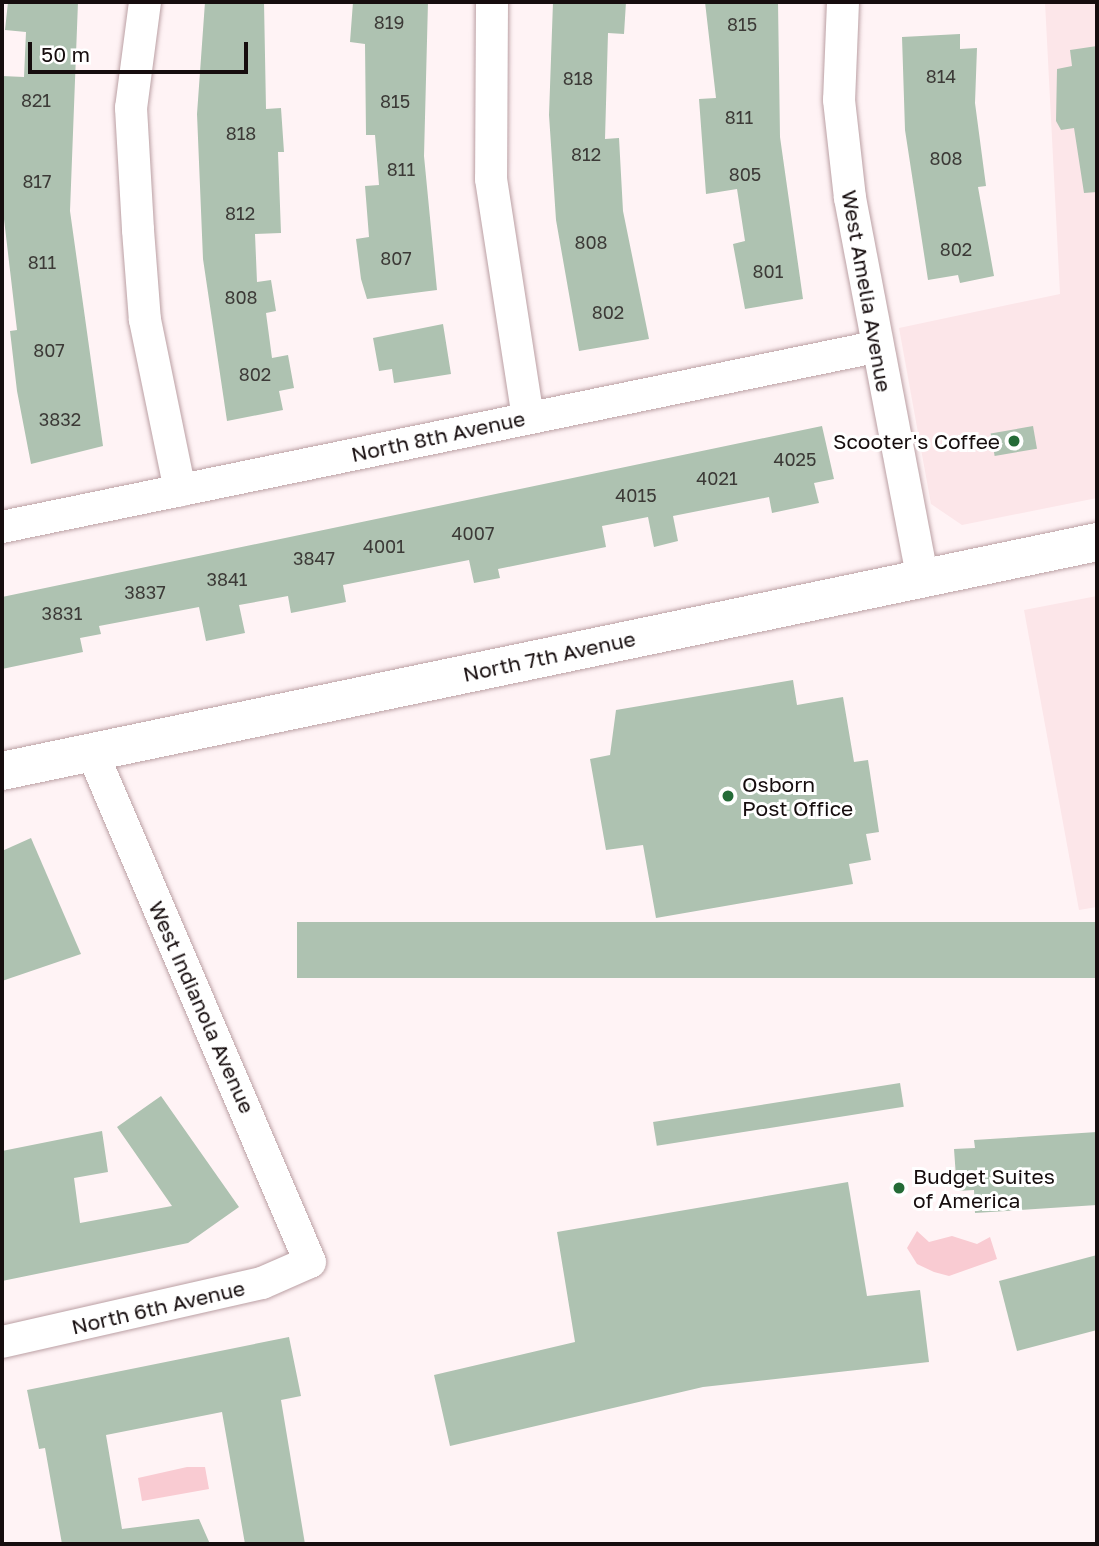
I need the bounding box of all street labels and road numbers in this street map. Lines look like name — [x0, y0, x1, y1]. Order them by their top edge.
street label: West Amelia Avenue — [837, 188, 897, 394]
street label: North 8th Avenue — [349, 405, 527, 467]
street label: North 7th Avenue — [461, 625, 637, 687]
street label: West Indianola Avenue — [144, 897, 260, 1117]
street label: North 6th Avenue — [69, 1275, 247, 1339]

